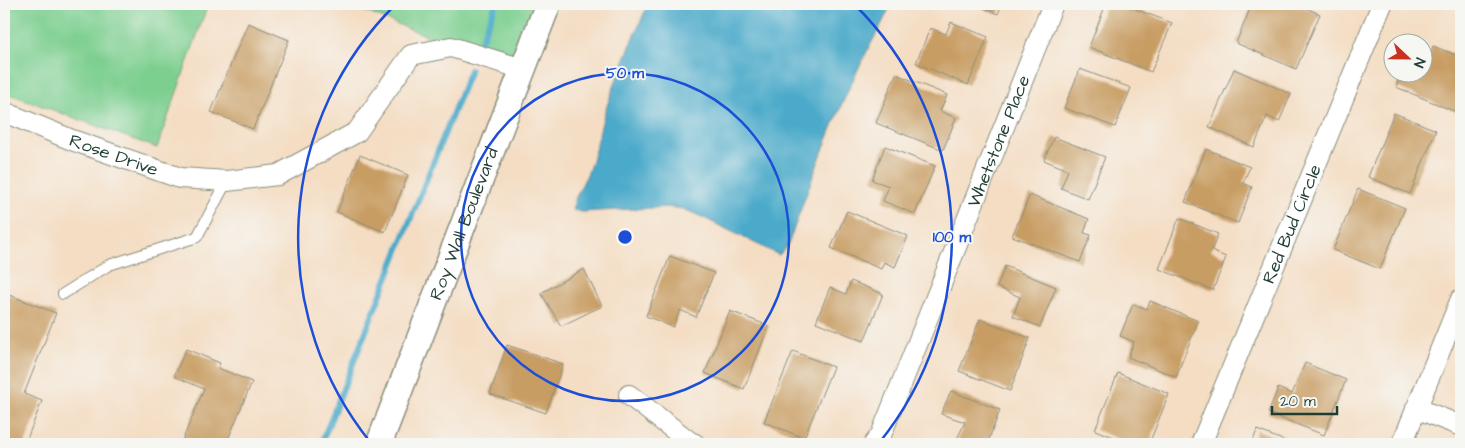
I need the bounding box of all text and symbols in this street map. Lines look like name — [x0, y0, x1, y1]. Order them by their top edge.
north arrow — [1382, 32, 1432, 82]
text: N — [1408, 55, 1430, 71]
text: 50 m — [606, 63, 644, 84]
street label: Whetstone Place — [961, 71, 1036, 211]
street label: Rose Drive — [66, 128, 162, 182]
street label: Roy Wall Boulevard — [423, 144, 504, 304]
street label: Red Bud Circle — [1256, 160, 1327, 287]
text: 100 m — [933, 227, 972, 248]
centre of rings — [616, 228, 634, 246]
scale bar — [1272, 383, 1338, 415]
text: 20 m — [1280, 391, 1316, 412]

